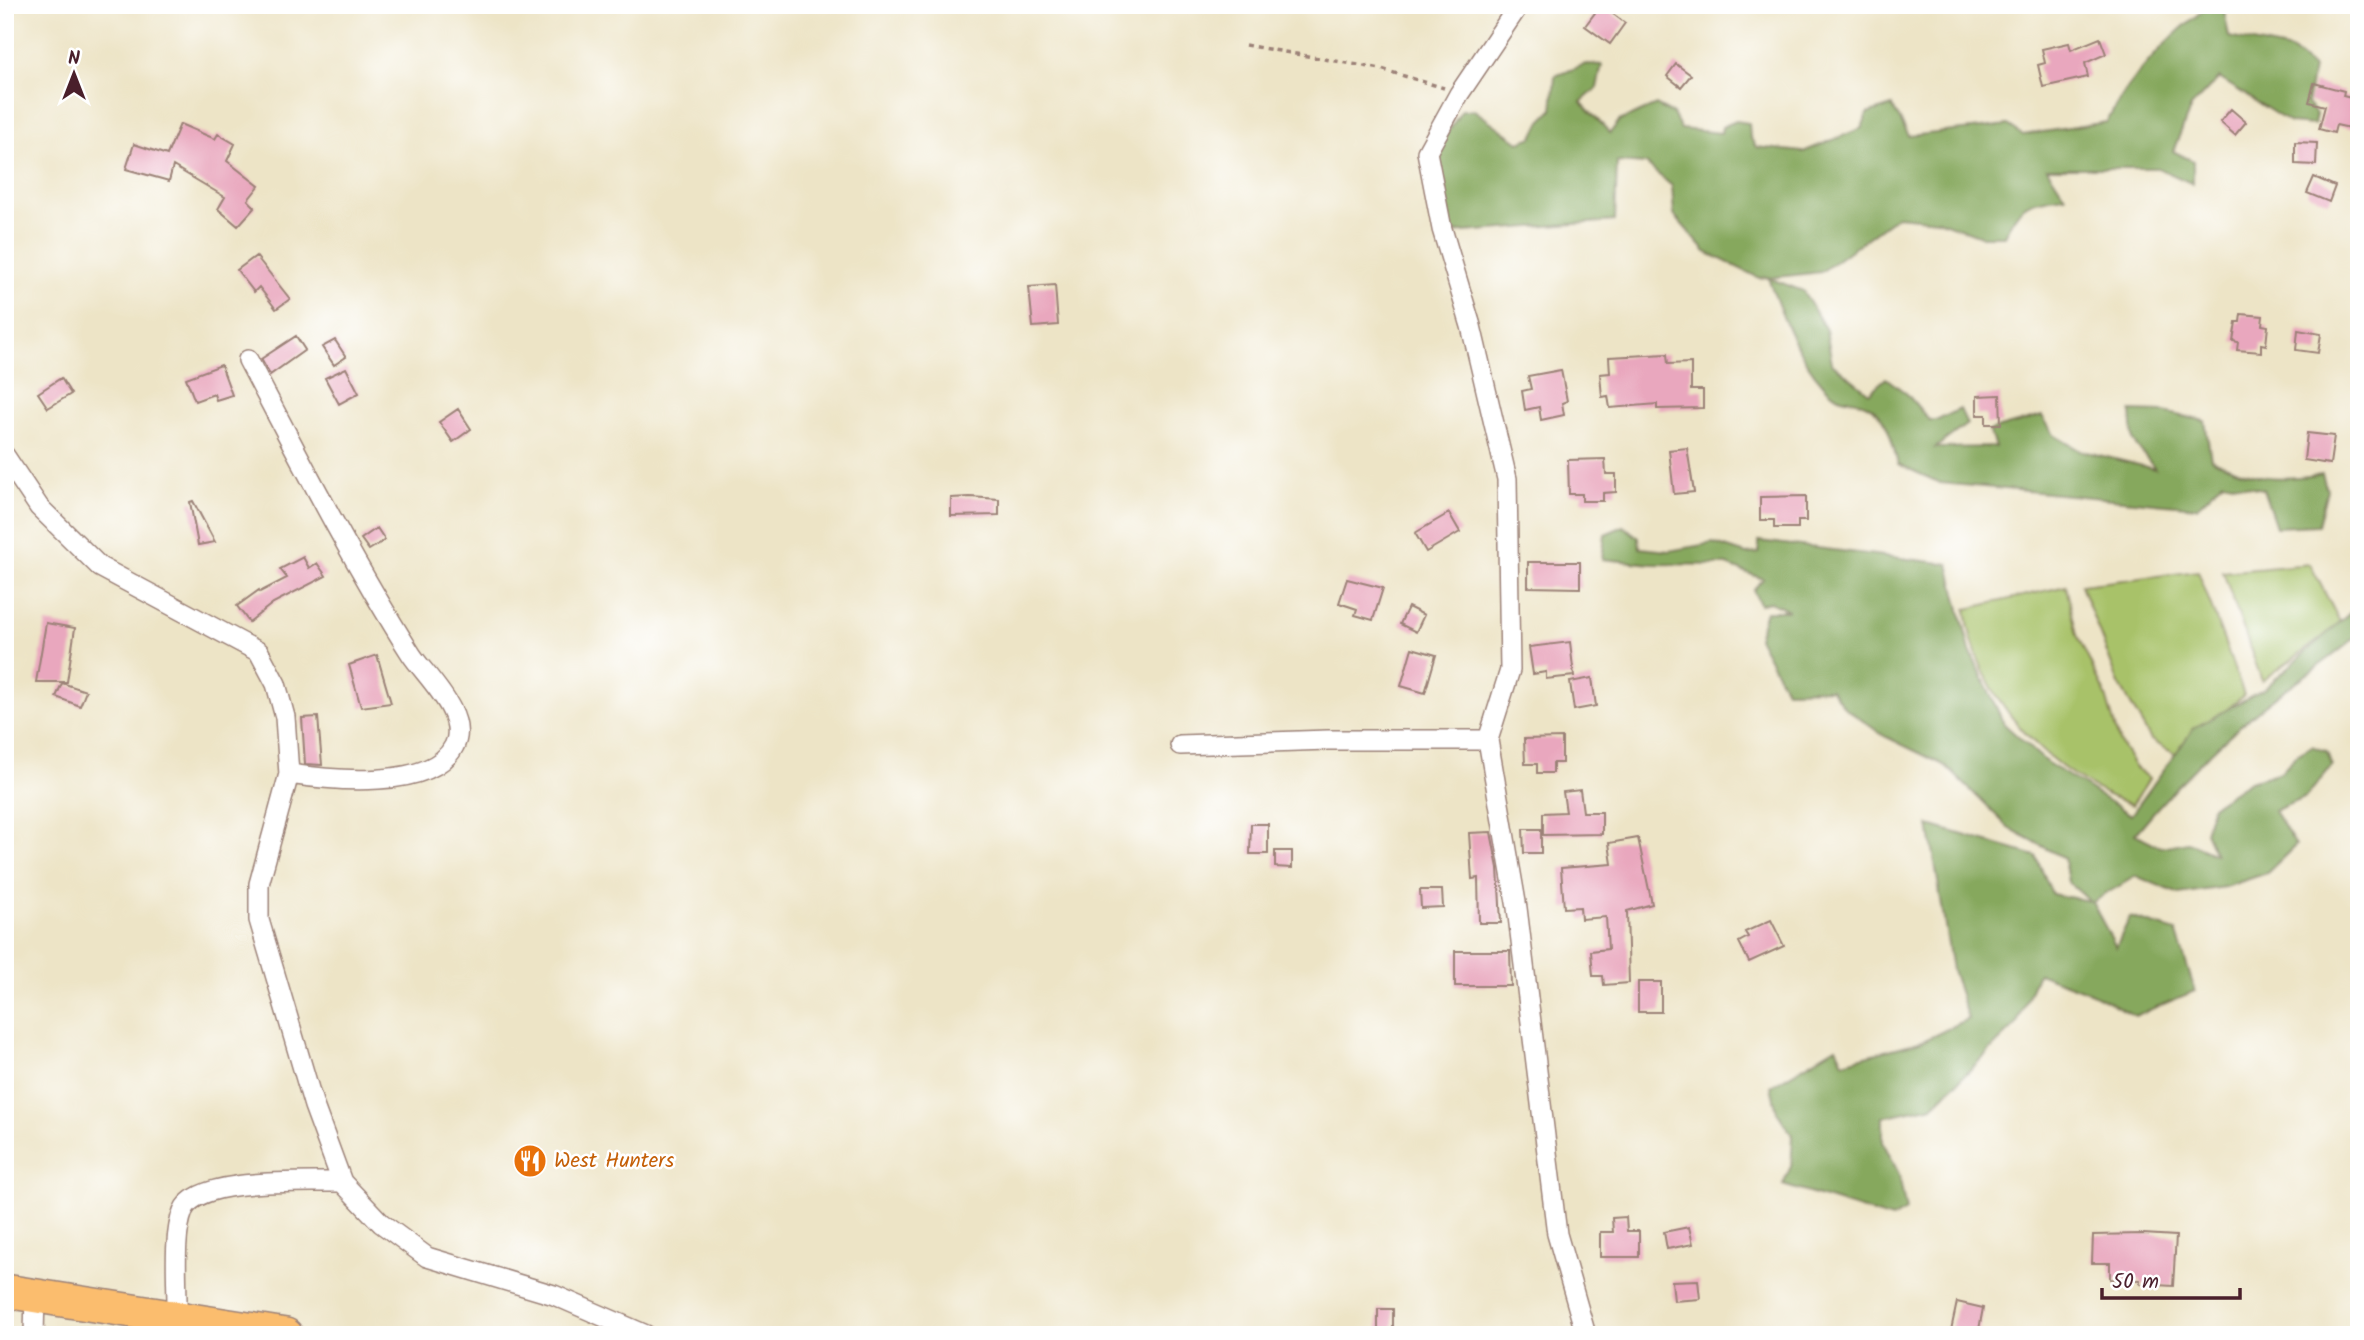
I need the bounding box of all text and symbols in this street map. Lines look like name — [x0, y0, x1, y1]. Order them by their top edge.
north arrow — [38, 38, 108, 108]
text: N — [68, 44, 80, 74]
restaurant icon: West Hunters — [511, 1142, 549, 1180]
place label: West Hunters — [554, 1145, 674, 1178]
scale bar — [2102, 1256, 2240, 1300]
text: 50 m — [2112, 1266, 2159, 1299]

